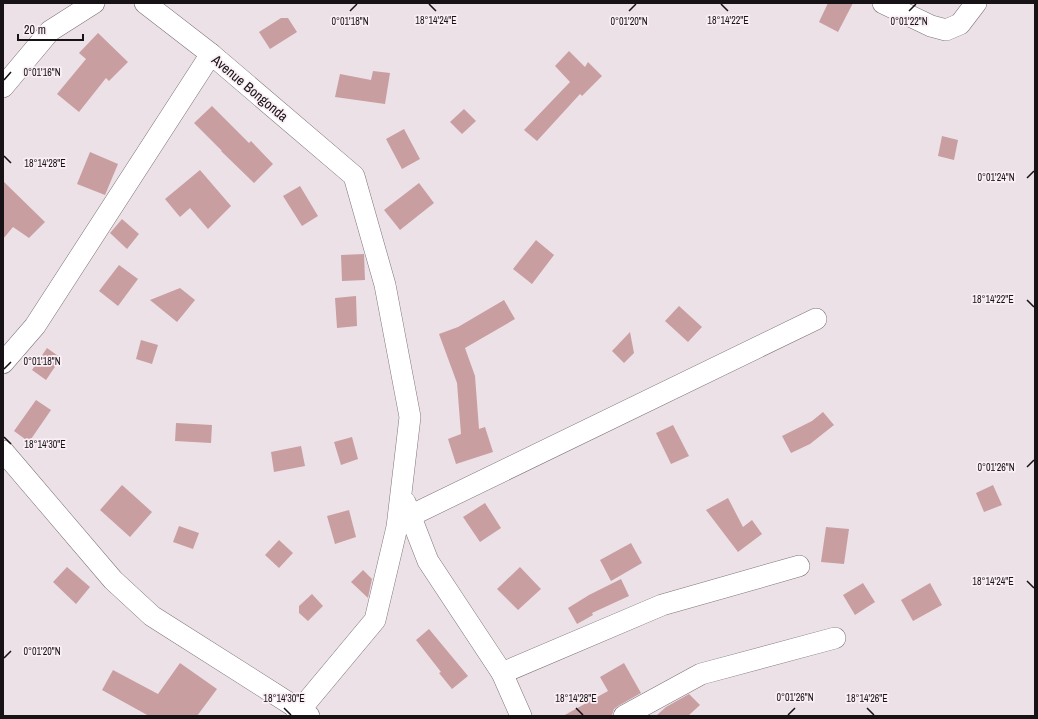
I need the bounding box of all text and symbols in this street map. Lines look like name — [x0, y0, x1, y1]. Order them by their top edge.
text: 18°14'24"E — [415, 14, 457, 27]
text: 18°14'22"E — [707, 14, 749, 27]
text: 0°01'18"N — [331, 15, 369, 28]
text: 0°01'20"N — [610, 15, 648, 28]
text: 0°01'22"N — [890, 15, 928, 28]
scale bar — [18, 16, 83, 42]
text: 20 m — [24, 22, 46, 38]
street label: Avenue Bongonda — [207, 50, 292, 126]
text: 0°01'16"N — [23, 66, 61, 79]
text: 18°14'28"E — [24, 157, 66, 170]
text: 0°01'24"N — [977, 171, 1015, 184]
text: 18°14'22"E — [972, 293, 1014, 306]
text: 0°01'18"N — [23, 355, 61, 368]
text: 18°14'30"E — [24, 438, 66, 451]
text: 0°01'26"N — [977, 461, 1015, 474]
text: 18°14'24"E — [972, 575, 1014, 588]
text: 0°01'20"N — [23, 645, 61, 658]
text: 0°01'26"N — [776, 691, 814, 704]
text: 18°14'30"E — [263, 692, 305, 705]
text: 18°14'28"E — [555, 692, 597, 705]
text: 18°14'26"E — [846, 692, 888, 705]

